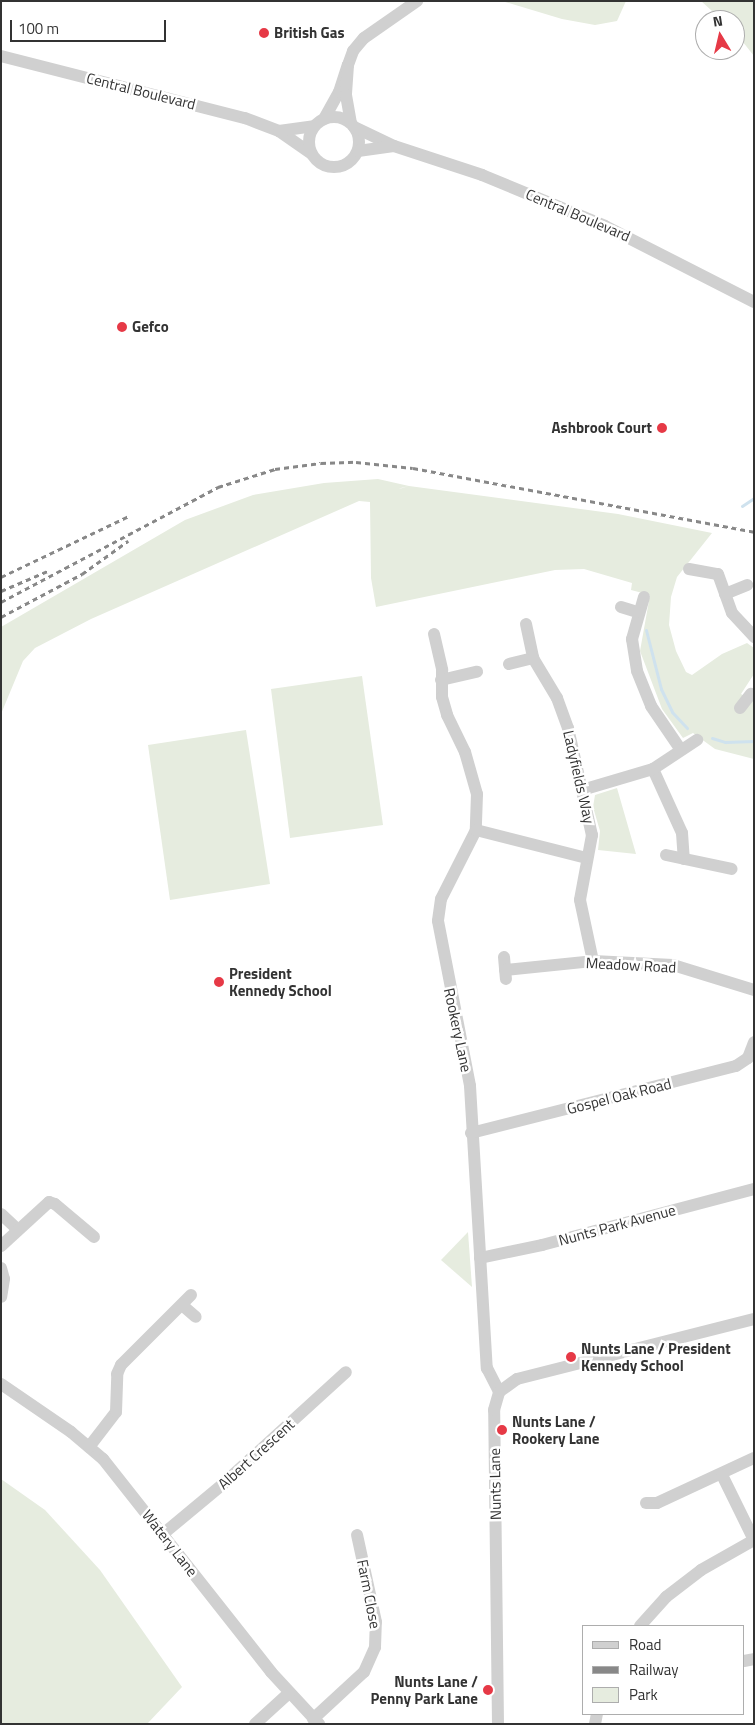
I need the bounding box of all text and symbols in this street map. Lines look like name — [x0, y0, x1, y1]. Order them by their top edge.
scale bar — [12, 10, 169, 42]
north arrow — [695, 10, 745, 60]
text: N — [711, 10, 724, 32]
text: 100 m — [18, 17, 59, 40]
place label: British Gas — [274, 24, 344, 42]
marker: British Gas — [258, 27, 270, 39]
street label: Central Boulevard — [85, 69, 197, 113]
street label: Central Boulevard — [523, 185, 633, 245]
place label: Gefco — [132, 318, 169, 336]
marker: Gefco — [116, 321, 128, 333]
place label: Ashbrook Court — [552, 419, 652, 437]
marker: Ashbrook Court — [656, 422, 668, 434]
street label: Ladyfields Way — [560, 729, 598, 825]
street label: Meadow Road — [585, 954, 677, 976]
place label: President Kennedy School — [229, 964, 332, 999]
marker: President Kennedy School — [213, 976, 225, 988]
street label: Rookery Lane — [440, 986, 476, 1074]
street label: Gospel Oak Road — [565, 1074, 673, 1118]
street label: Nunts Park Avenue — [556, 1201, 678, 1249]
place label: Nunts Lane / President Kennedy School — [581, 1339, 731, 1374]
marker: Nunts Lane / President Kennedy School — [565, 1351, 577, 1363]
place label: Nunts Lane / Rookery Lane — [512, 1412, 599, 1447]
street label: Albert Crescent — [214, 1415, 298, 1493]
marker: Nunts Lane / Rookery Lane — [496, 1424, 508, 1436]
street label: Nunts Lane — [485, 1448, 505, 1520]
street label: Watery Lane — [138, 1506, 202, 1580]
street label: Farm Close — [353, 1558, 385, 1630]
legend — [582, 1625, 745, 1715]
text: Road — [629, 1633, 661, 1656]
text: Railway — [629, 1658, 679, 1681]
place label: Nunts Lane / Penny Park Lane — [370, 1672, 478, 1707]
text: Park — [629, 1683, 658, 1706]
marker: Nunts Lane / Penny Park Lane — [482, 1684, 494, 1696]

